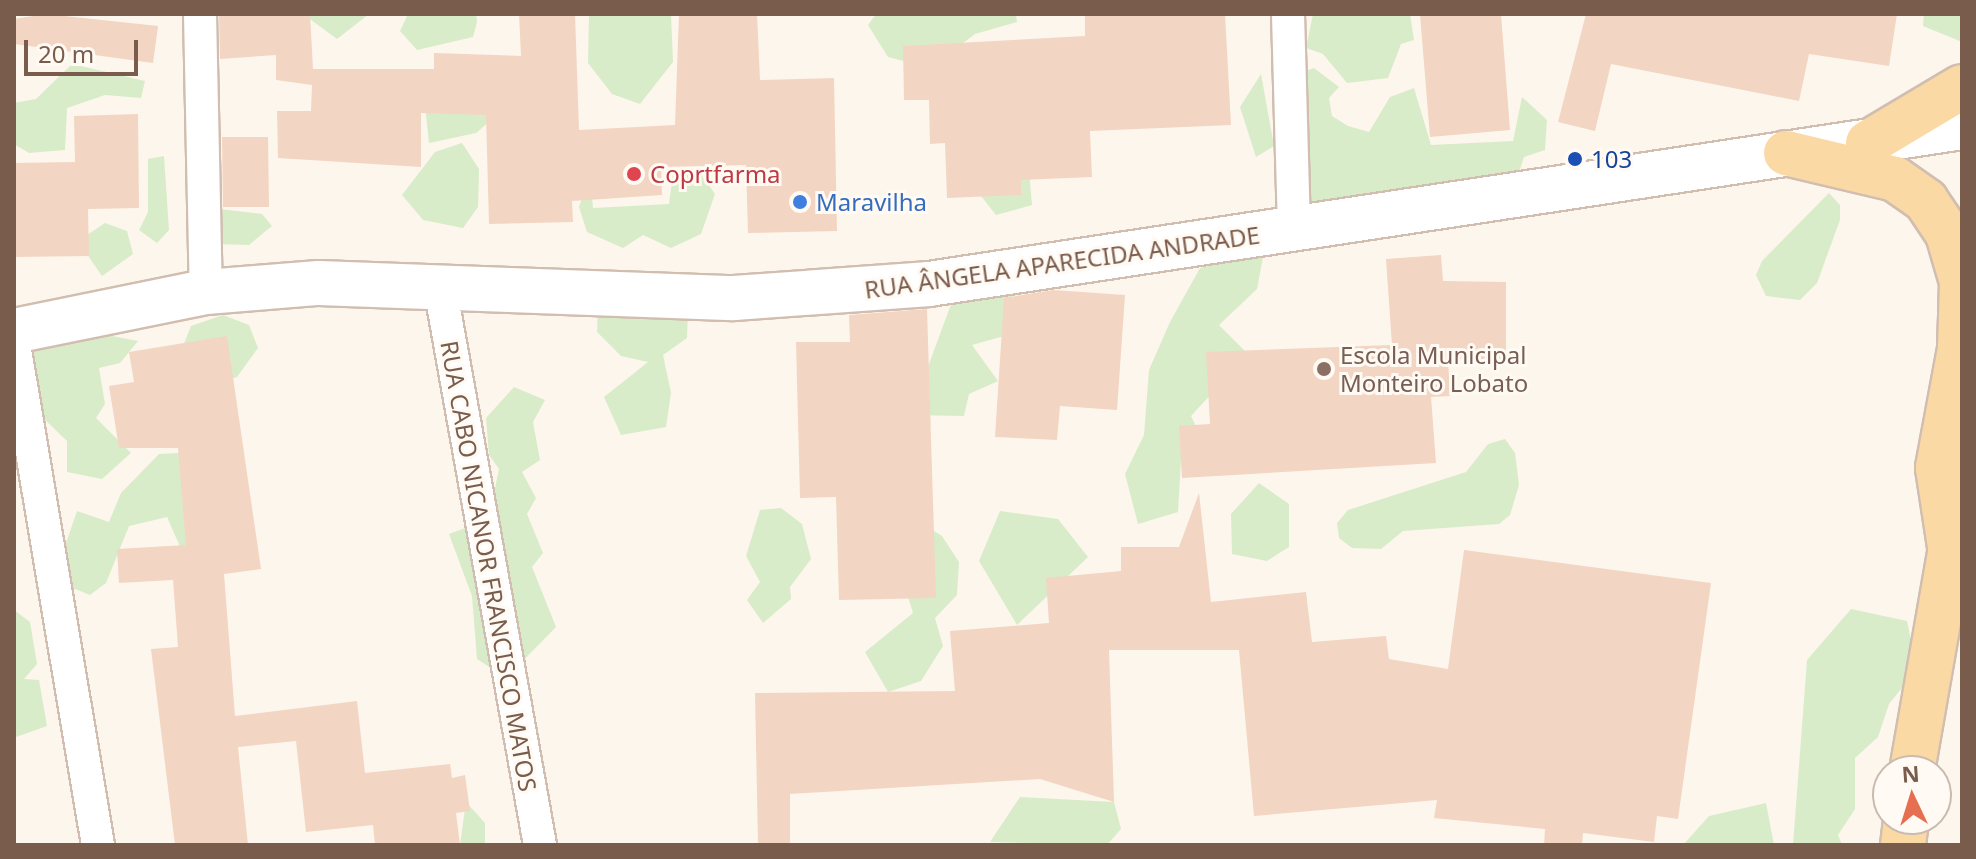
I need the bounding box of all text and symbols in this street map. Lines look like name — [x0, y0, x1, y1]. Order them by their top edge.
scale bar — [28, 24, 142, 74]
text: 20 m — [38, 37, 94, 70]
place label: 103 — [1591, 145, 1632, 173]
marker: 103 — [1566, 150, 1584, 168]
place label: Coprtfarma — [650, 160, 781, 188]
marker: Coprtfarma — [625, 165, 643, 183]
place label: Maravilha — [816, 188, 927, 216]
marker: Maravilha — [791, 193, 809, 211]
street label: RUA ÂNGELA APARECIDA ANDRADE — [863, 220, 1261, 304]
street label: RUA CABO NICANOR FRANCISCO MATOS — [435, 338, 543, 794]
place label: Escola Municipal Monteiro Lobato — [1340, 341, 1528, 397]
marker: Escola Municipal Monteiro Lobato — [1315, 360, 1333, 378]
north arrow — [1872, 755, 1952, 835]
text: N — [1900, 757, 1920, 789]

